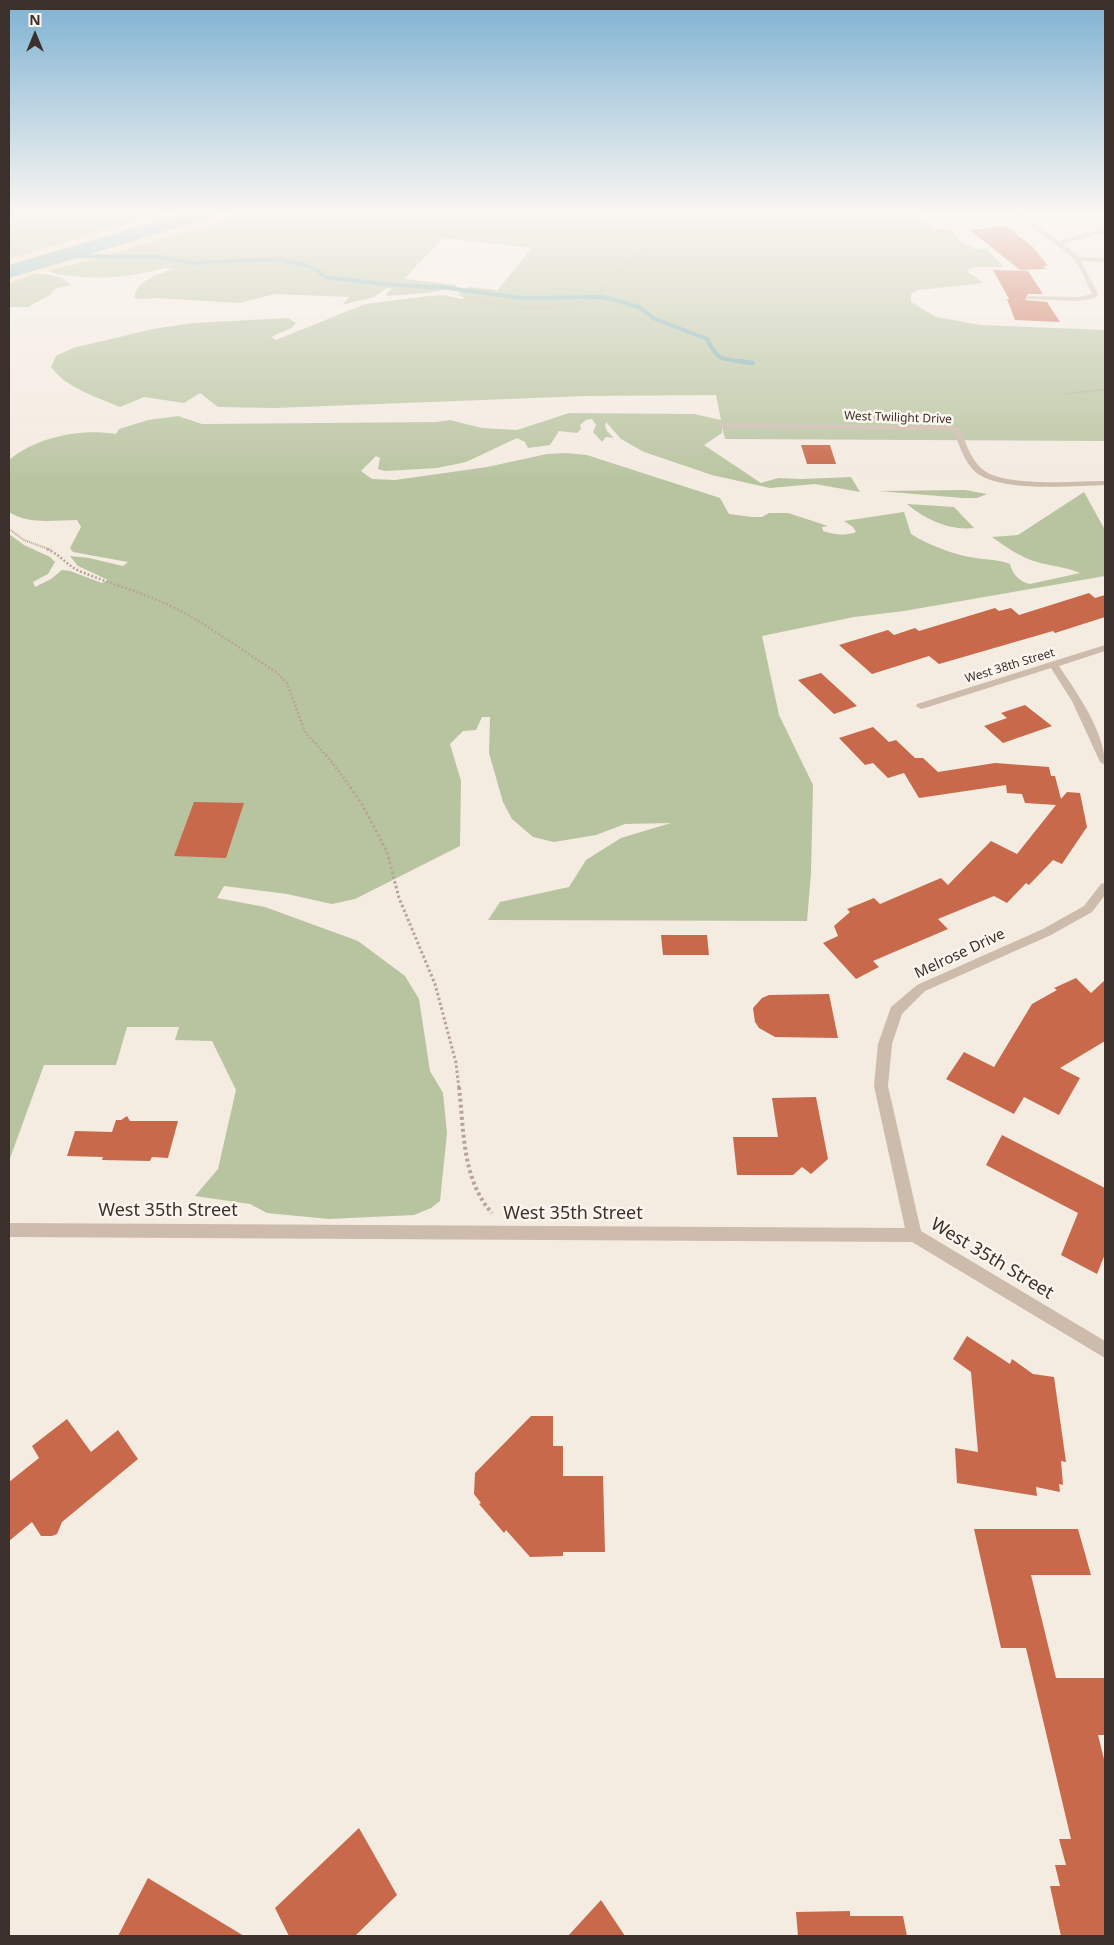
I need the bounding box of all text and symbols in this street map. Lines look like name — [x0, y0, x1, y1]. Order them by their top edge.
north arrow — [10, 10, 60, 60]
text: N — [29, 10, 41, 29]
street label: West Twilight Drive — [844, 409, 952, 427]
street label: West 38th Street — [963, 646, 1057, 686]
street label: Melrose Drive — [912, 925, 1008, 983]
street label: West 35th Street — [98, 1200, 238, 1222]
street label: West 35th Street — [503, 1203, 643, 1225]
street label: West 35th Street — [927, 1214, 1057, 1304]

